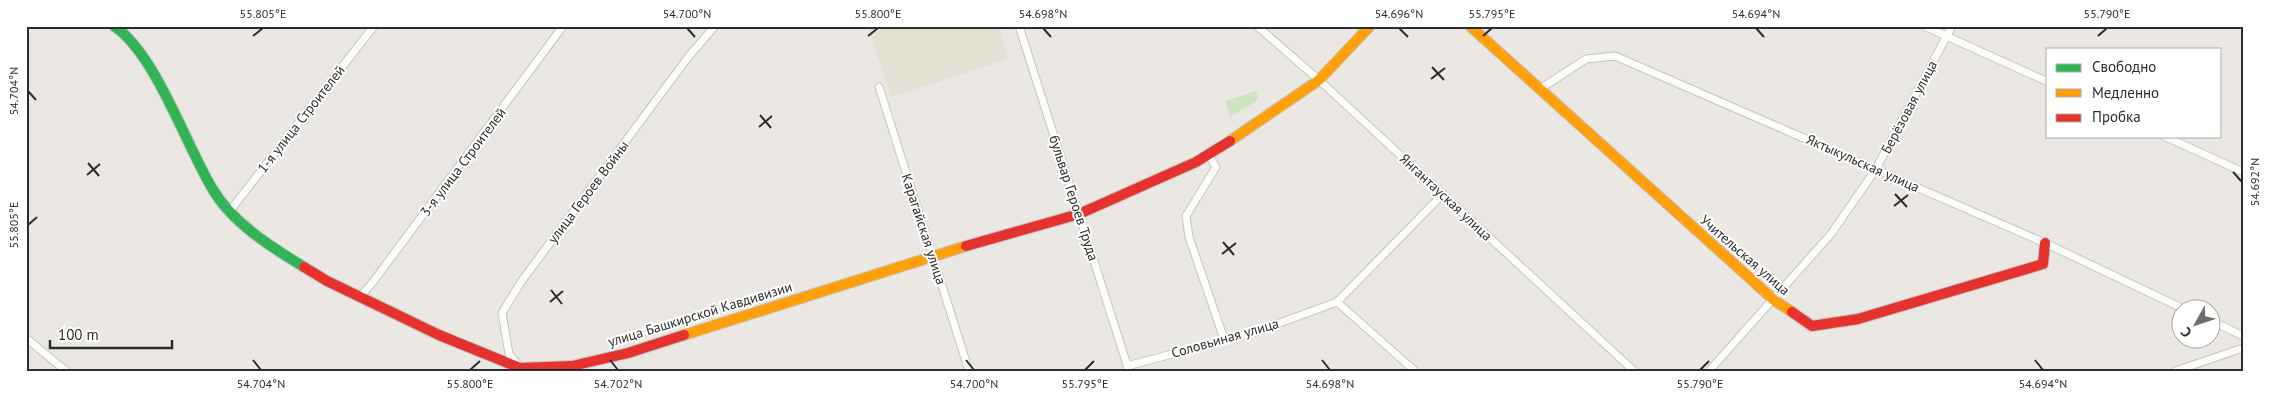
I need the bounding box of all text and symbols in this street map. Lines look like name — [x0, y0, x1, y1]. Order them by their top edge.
text: 55.805°E — [240, 6, 286, 21]
text: 54.700°N — [663, 6, 711, 21]
text: 55.800°E — [855, 6, 901, 21]
text: 54.698°N — [1019, 6, 1067, 21]
text: 54.696°N — [1375, 6, 1423, 21]
text: 55.795°E — [1469, 6, 1515, 21]
text: 54.694°N — [1732, 6, 1780, 21]
text: 55.790°E — [2084, 6, 2130, 21]
legend — [2046, 48, 2222, 138]
street label: Берёзовая улица — [1877, 57, 1941, 157]
text: Свободно — [2092, 57, 2156, 76]
street label: 1-я улица Строителей — [253, 62, 349, 176]
text: 54.704°N — [6, 67, 21, 115]
text: Медленно — [2092, 83, 2159, 102]
street label: 3-я улица Строителей — [416, 104, 510, 220]
text: Пробка — [2092, 107, 2141, 126]
street label: Яктыкульская улица — [1804, 130, 1922, 196]
street label: бульвар Героев Труда — [1045, 133, 1103, 263]
street label: улица Героев Войны — [543, 137, 633, 247]
street label: Янгантауская улица — [1396, 149, 1496, 245]
text: 54.692°N — [2247, 158, 2262, 206]
street label: Карагайская улица — [898, 171, 950, 287]
text: 55.805°E — [6, 202, 21, 248]
street label: Учительская улица — [1696, 211, 1794, 299]
street label: улица Башкирской Кавдивизии — [606, 277, 794, 351]
north arrow — [2172, 300, 2222, 350]
street label: Соловьиная улица — [1169, 314, 1281, 362]
scale bar — [50, 317, 172, 349]
text: С — [2177, 323, 2195, 341]
text: 100 m — [58, 325, 99, 344]
text: 54.704°N — [237, 376, 285, 391]
text: 55.800°E — [447, 376, 493, 391]
text: 54.702°N — [594, 376, 642, 391]
text: 54.700°N — [950, 376, 998, 391]
text: 55.795°E — [1062, 376, 1108, 391]
text: 54.698°N — [1306, 376, 1354, 391]
text: 55.790°E — [1677, 376, 1723, 391]
text: 54.694°N — [2019, 376, 2067, 391]

